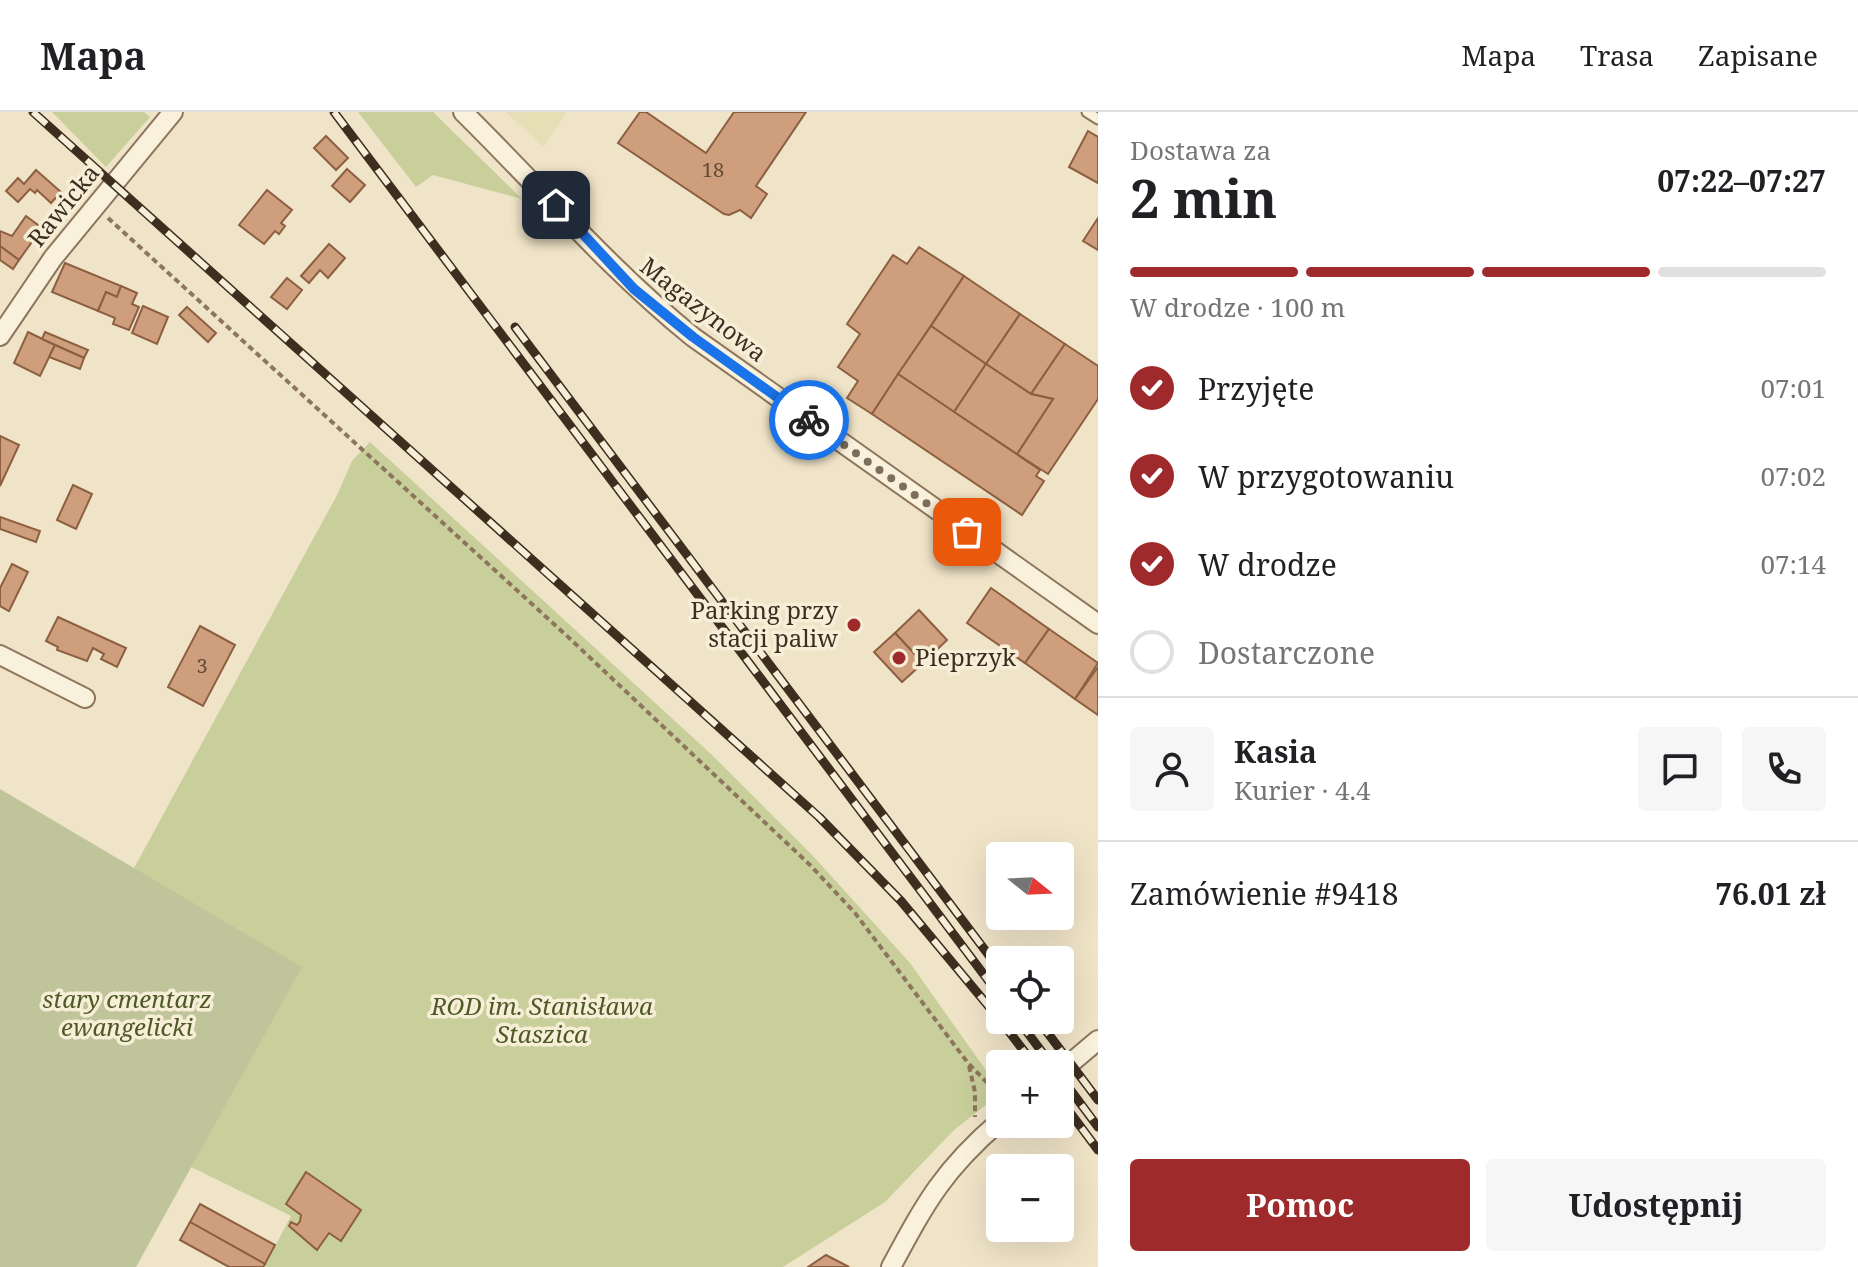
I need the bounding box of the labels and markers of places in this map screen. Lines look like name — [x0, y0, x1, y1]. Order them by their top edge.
pin — [522, 171, 590, 239]
pin — [933, 498, 1001, 566]
place label: Parking przy stacji paliw — [690, 593, 838, 654]
marker: Parking przy stacji paliw — [845, 616, 863, 634]
place label: Pieprzyk — [915, 640, 1017, 673]
marker: Pieprzyk — [890, 649, 908, 667]

